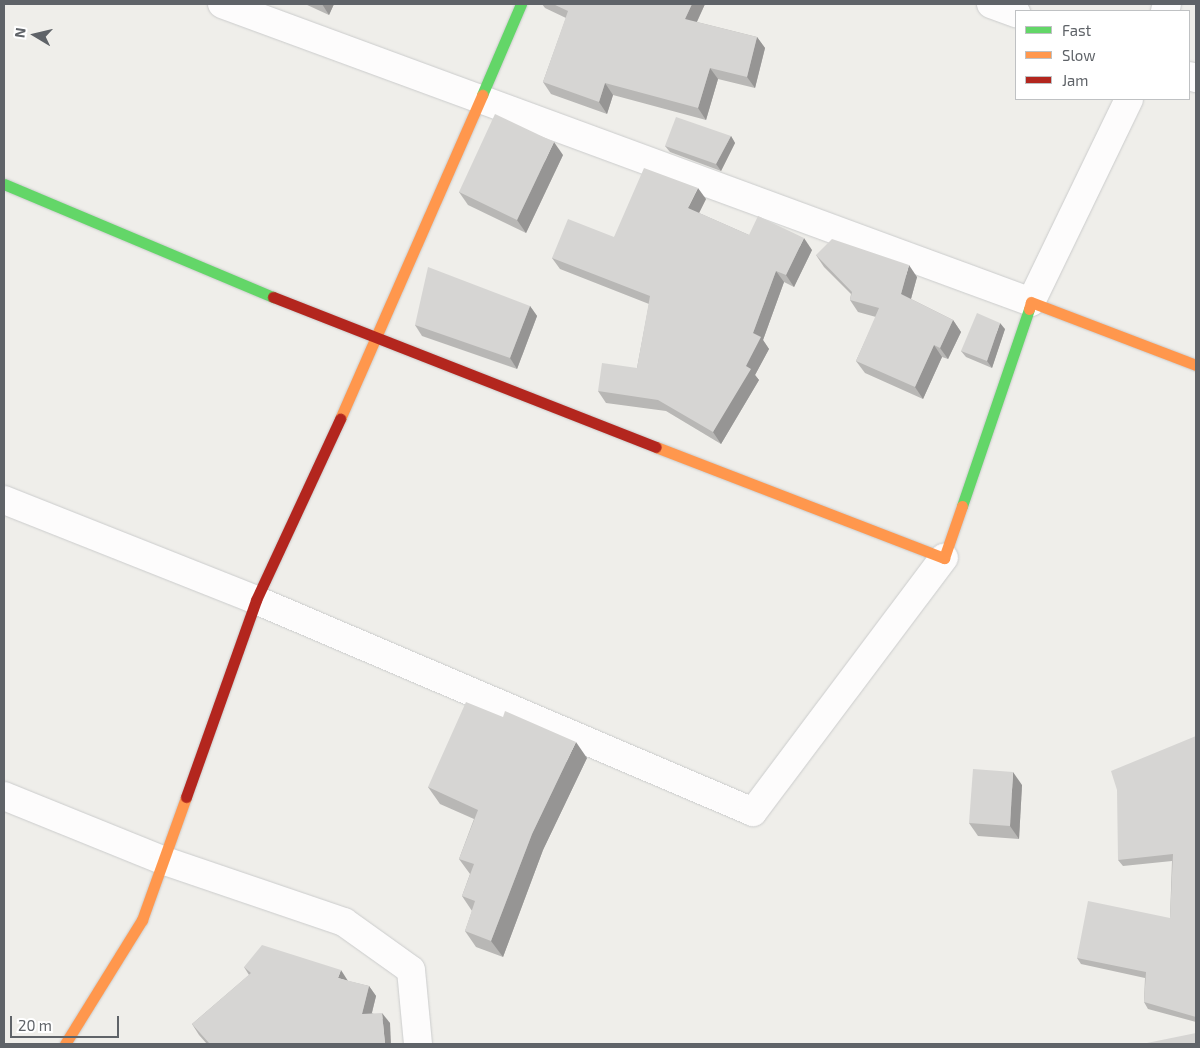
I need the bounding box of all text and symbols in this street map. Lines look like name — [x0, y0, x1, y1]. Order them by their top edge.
north arrow — [10, 10, 60, 60]
legend — [1015, 10, 1190, 100]
text: Fast — [1062, 21, 1091, 39]
text: N — [11, 26, 29, 39]
text: Slow — [1062, 46, 1096, 64]
text: Jam — [1062, 71, 1088, 89]
scale bar — [12, 1006, 121, 1038]
text: 20 m — [18, 1016, 52, 1034]

